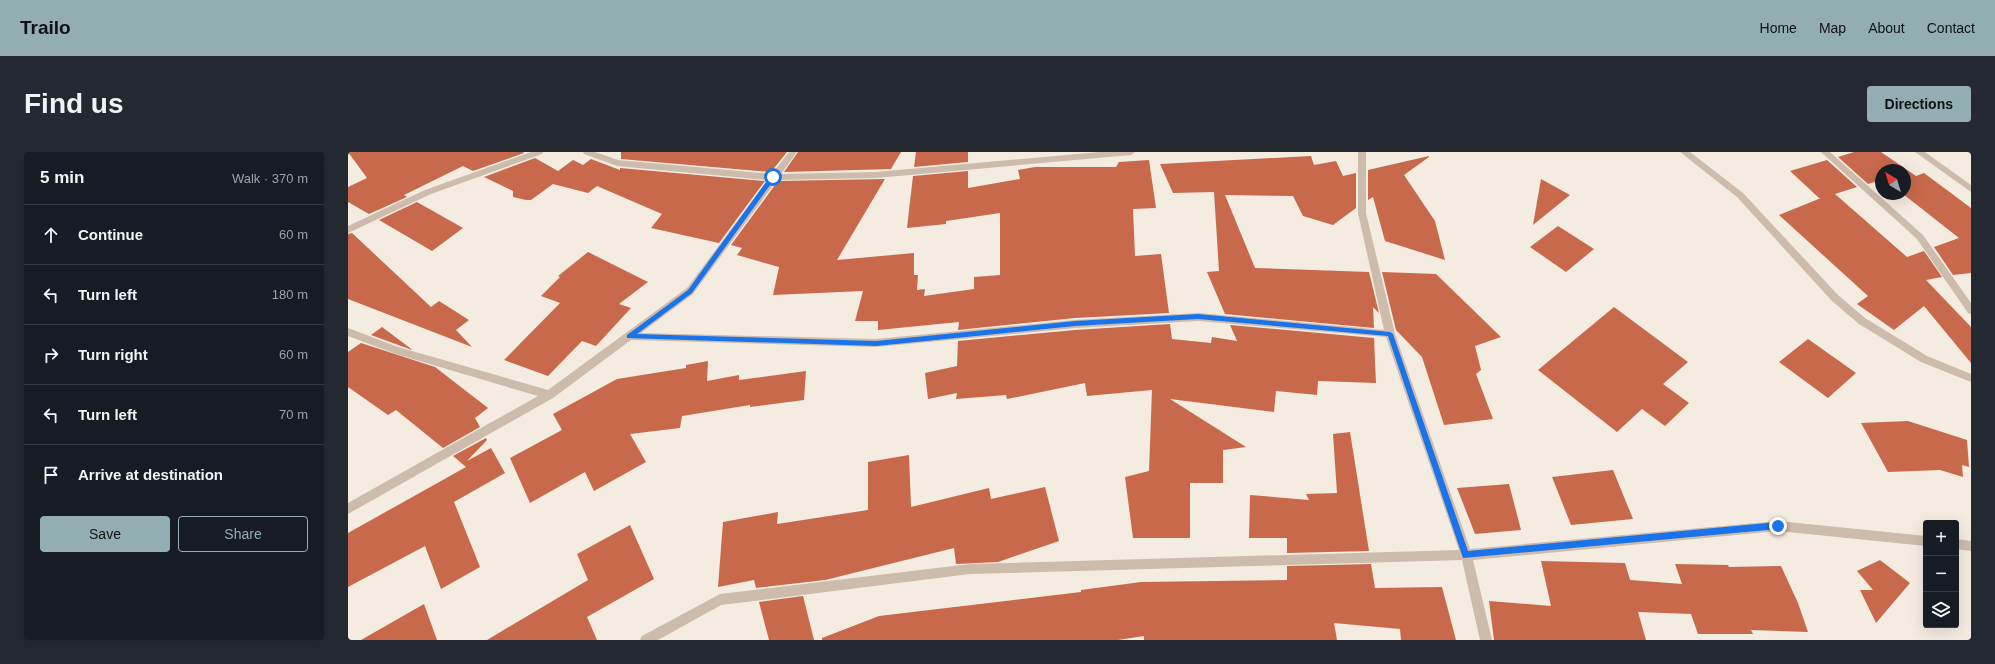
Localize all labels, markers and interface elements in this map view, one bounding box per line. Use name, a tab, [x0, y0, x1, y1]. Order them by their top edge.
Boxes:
text: Trailo	[20, 17, 71, 38]
text: Home	[1760, 20, 1797, 36]
text: Map	[1819, 20, 1846, 36]
text: About	[1868, 20, 1905, 36]
text: Contact	[1927, 20, 1975, 36]
button: Directions	[1867, 86, 1971, 122]
text: Find us	[24, 88, 124, 119]
north arrow	[1875, 164, 1911, 200]
text: 5 min	[40, 168, 84, 187]
route start	[764, 168, 782, 186]
text: Walk · 370 m	[232, 171, 308, 186]
icon: ahead	[40, 224, 62, 246]
text: Continue	[78, 226, 143, 243]
text: 60 m	[279, 227, 308, 242]
icon: left	[40, 284, 62, 306]
text: Turn left	[78, 286, 137, 303]
text: 180 m	[272, 287, 308, 302]
icon: right	[40, 344, 62, 366]
text: Turn right	[78, 346, 148, 363]
text: 60 m	[279, 347, 308, 362]
icon: left	[40, 404, 62, 426]
text: Turn left	[78, 406, 137, 423]
text: 70 m	[279, 407, 308, 422]
icon: arrive	[40, 464, 62, 486]
text: Arrive at destination	[78, 466, 223, 483]
button: Save	[40, 516, 170, 552]
button: Share	[178, 516, 308, 552]
route end	[1769, 517, 1787, 535]
map controls	[1923, 520, 1959, 628]
button: +	[1923, 520, 1959, 556]
button: −	[1923, 556, 1959, 592]
button: layers	[1923, 592, 1959, 628]

